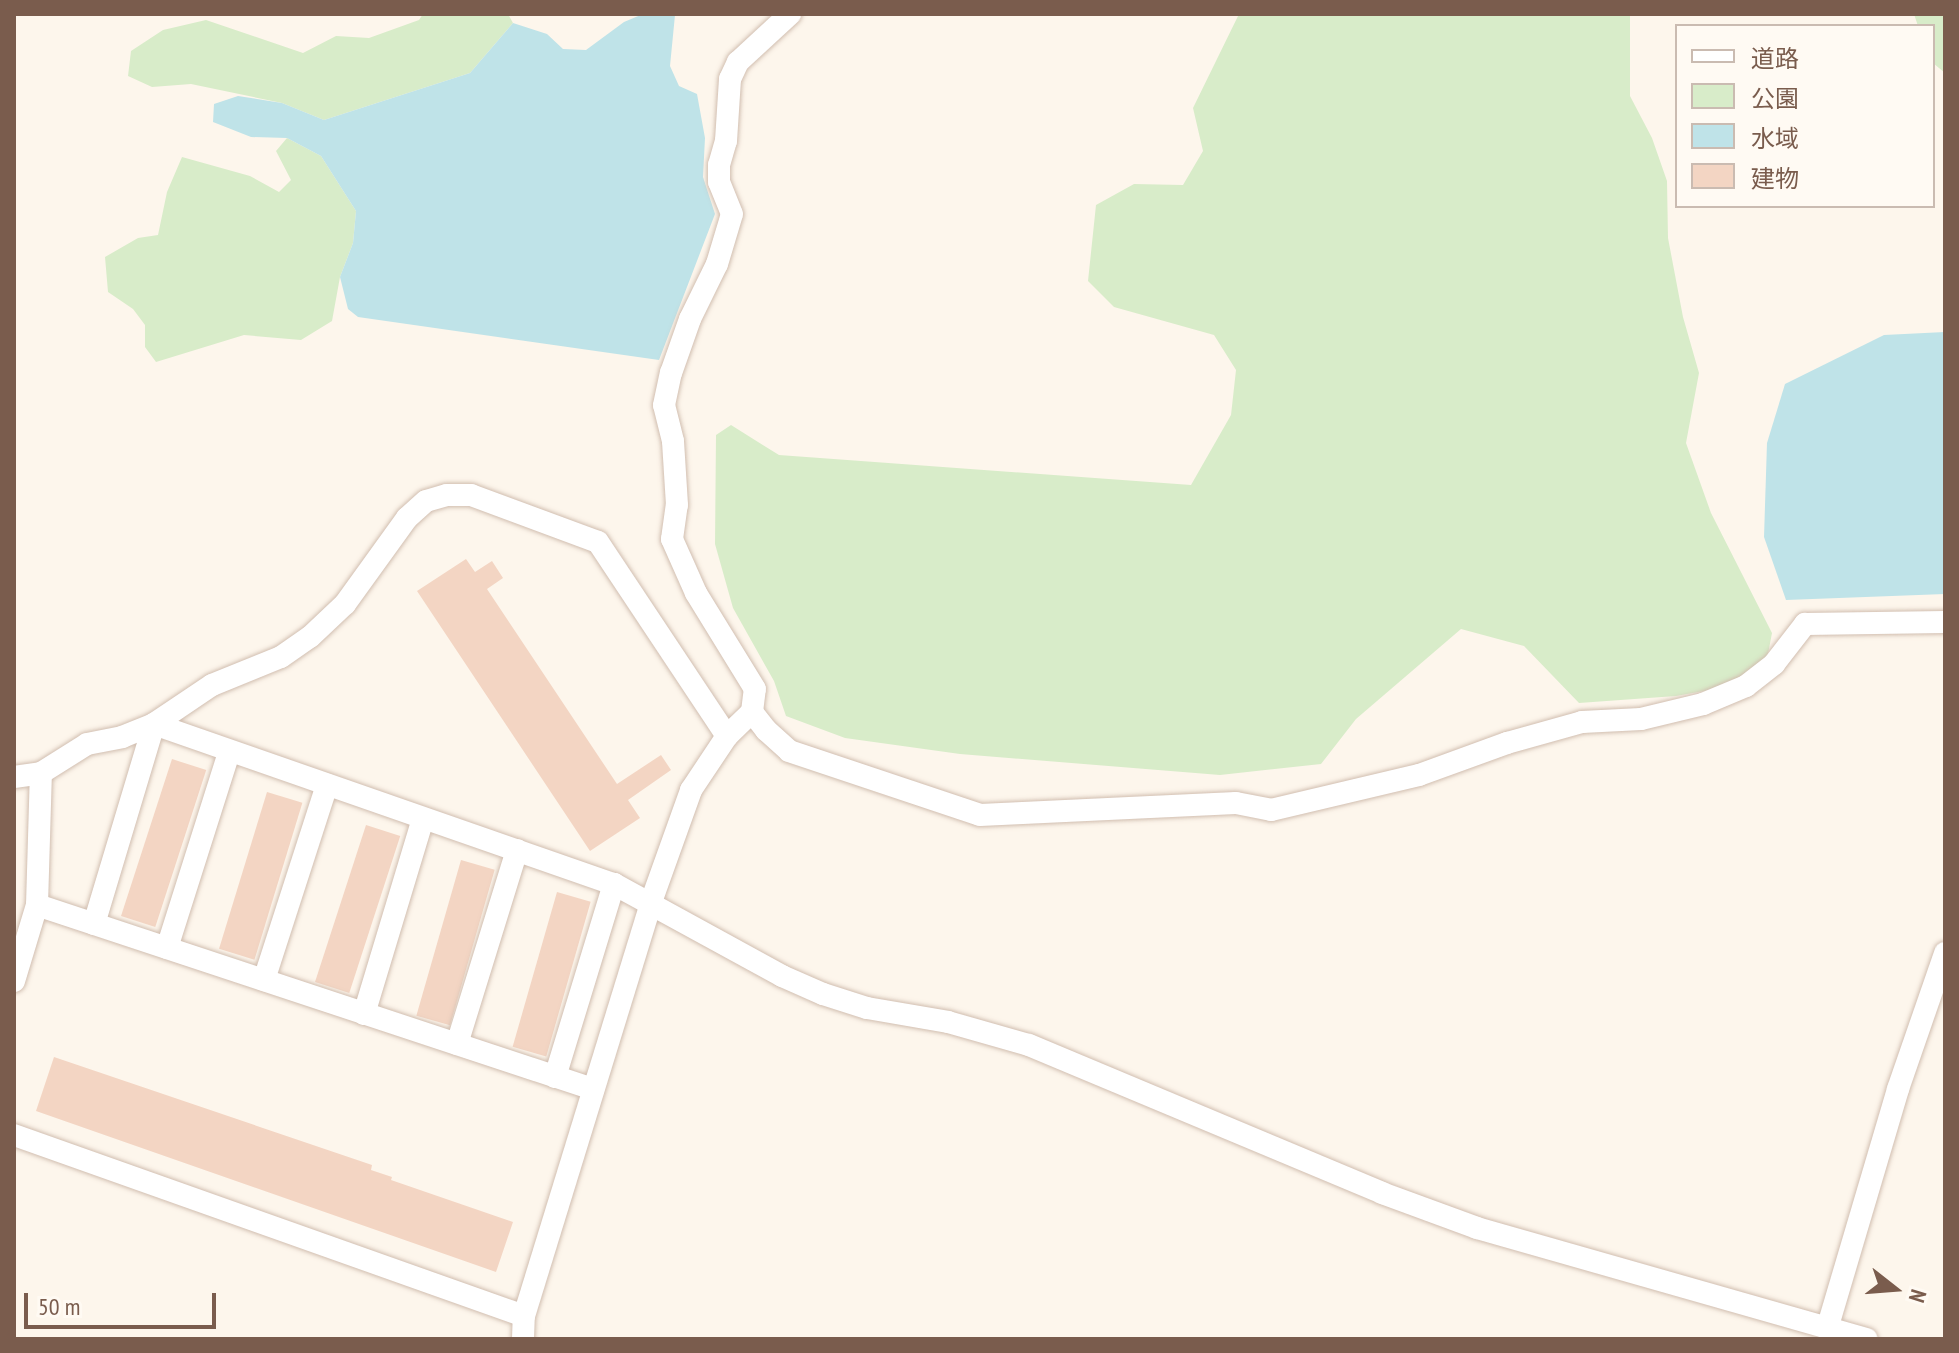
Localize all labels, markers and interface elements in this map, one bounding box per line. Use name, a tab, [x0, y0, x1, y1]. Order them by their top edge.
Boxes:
legend	[1675, 24, 1935, 208]
text: 道路	[1751, 43, 1799, 74]
text: 公園	[1751, 83, 1799, 114]
text: 水域	[1751, 123, 1799, 154]
text: 建物	[1751, 163, 1799, 194]
north arrow	[1855, 1249, 1935, 1329]
scale bar	[28, 1277, 220, 1327]
text: N	[1903, 1286, 1933, 1306]
text: 50 m	[38, 1291, 80, 1322]

